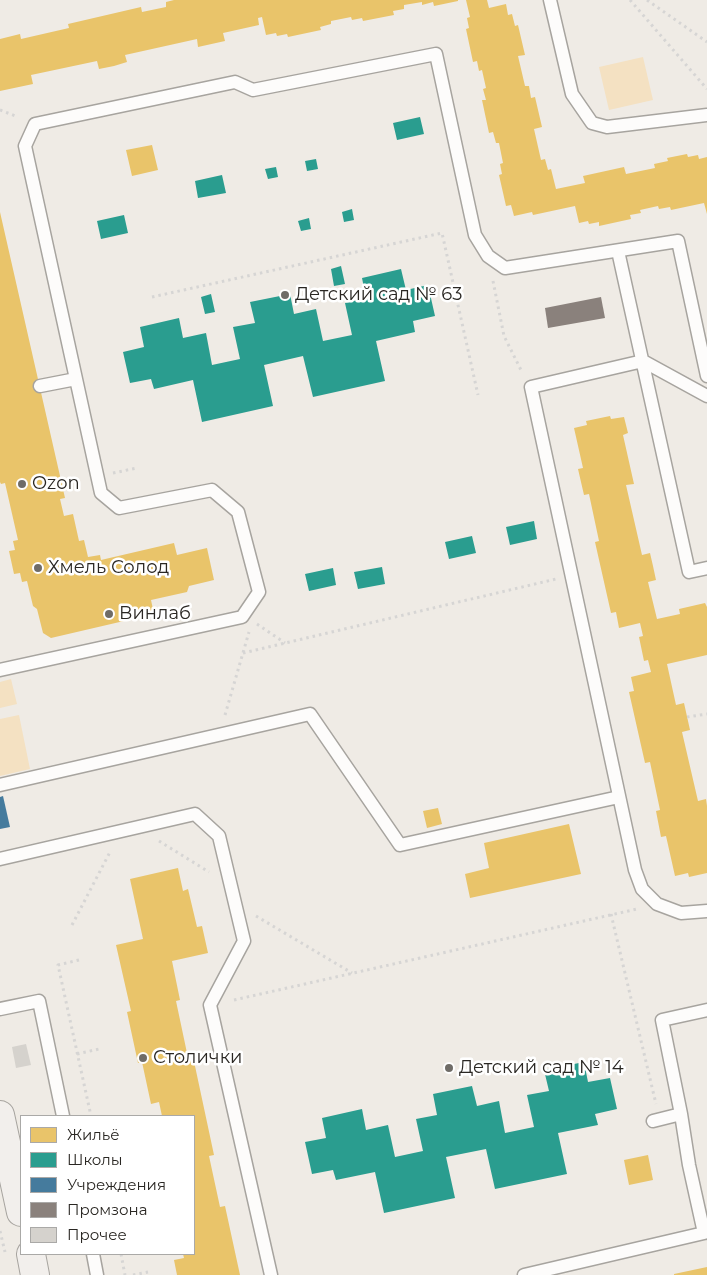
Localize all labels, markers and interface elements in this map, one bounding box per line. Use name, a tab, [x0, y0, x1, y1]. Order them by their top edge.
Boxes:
place label: Детский сад № 63	[295, 284, 462, 306]
marker: Детский сад № 63	[279, 289, 291, 301]
place label: Ozon	[32, 473, 80, 495]
marker: Ozon	[16, 478, 28, 490]
place label: Хмель Солод	[48, 557, 169, 579]
marker: Хмель Солод	[32, 562, 44, 574]
place label: Винлаб	[119, 603, 191, 625]
marker: Винлаб	[103, 608, 115, 620]
place label: Столички	[153, 1047, 242, 1069]
marker: Столички	[137, 1052, 149, 1064]
place label: Детский сад № 14	[459, 1057, 624, 1079]
marker: Детский сад № 14	[443, 1062, 455, 1074]
legend	[20, 1115, 195, 1255]
text: Жильё	[67, 1125, 120, 1144]
text: Школы	[67, 1150, 123, 1169]
text: Учреждения	[67, 1175, 166, 1194]
text: Промзона	[67, 1200, 147, 1219]
text: Прочее	[67, 1225, 127, 1244]

